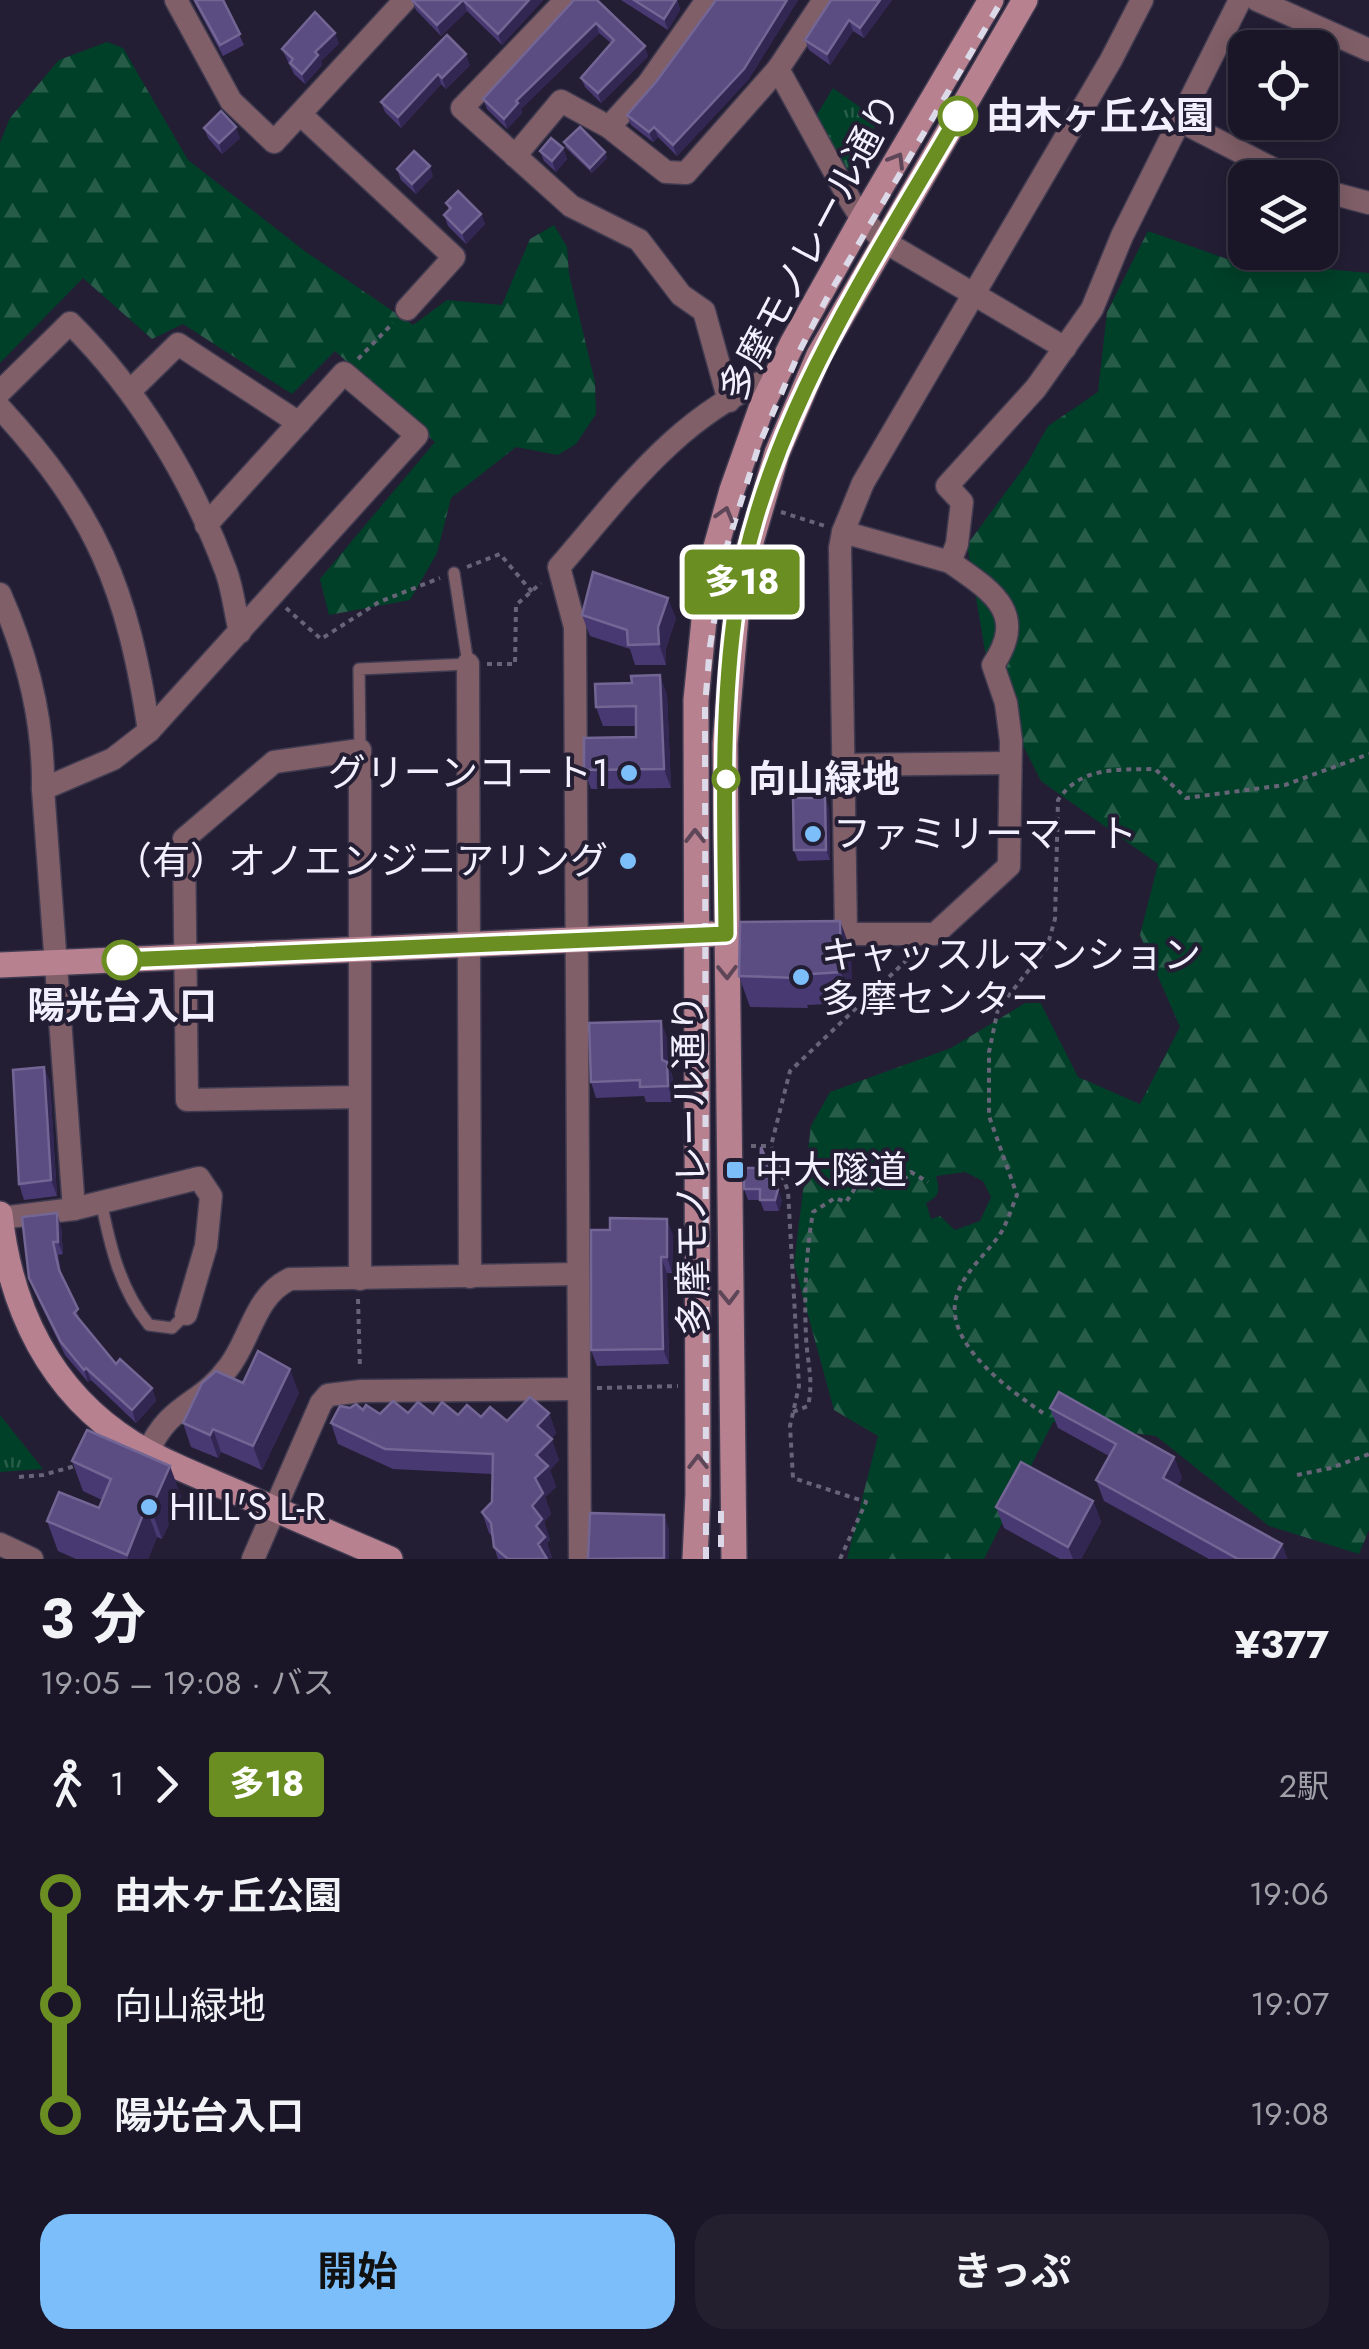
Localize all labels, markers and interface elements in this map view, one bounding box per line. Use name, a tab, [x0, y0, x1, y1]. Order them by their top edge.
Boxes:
map controls	[1228, 30, 1338, 270]
button: locate	[1228, 30, 1338, 140]
street label: 多摩モノレール通り	[705, 83, 914, 411]
place label: 由木ヶ丘公園	[986, 88, 1214, 143]
marker: 由木ヶ丘公園	[939, 97, 977, 135]
one-way arrow	[885, 153, 904, 171]
button: layers	[1228, 160, 1338, 270]
one-way arrow	[713, 506, 734, 523]
line badge: 多18	[684, 550, 800, 614]
text: 多18	[705, 557, 779, 607]
place label: グリーンコート1	[328, 745, 609, 800]
place label: 向山緑地	[748, 751, 900, 806]
marker: グリーンコート1	[618, 762, 640, 784]
marker: 向山緑地	[713, 766, 739, 792]
place label: ファミリーマート	[833, 806, 1137, 861]
marker: ファミリーマート	[802, 823, 824, 845]
one-way arrow	[684, 828, 706, 844]
place label: （有）オノエンジニアリング	[114, 833, 608, 888]
marker: （有）オノエンジニアリング	[617, 850, 639, 872]
place label: キャッスルマンション 多摩センター	[821, 927, 1201, 1026]
marker: 陽光台入口	[103, 941, 141, 979]
one-way arrow	[716, 965, 737, 981]
marker: キャッスルマンション 多摩センター	[790, 966, 812, 988]
place label: 陽光台入口	[27, 978, 217, 1033]
street label: 多摩モノレール通り	[660, 994, 721, 1336]
place label: 中大隧道	[755, 1142, 907, 1197]
marker: 中大隧道	[724, 1159, 746, 1181]
one-way arrow	[719, 1290, 740, 1306]
one-way arrow	[687, 1453, 709, 1468]
place label: HILL'S L-R	[169, 1479, 326, 1534]
marker: HILL'S L-R	[138, 1496, 160, 1518]
text: 3 分	[40, 1579, 146, 1659]
text: ¥377	[1235, 1617, 1329, 1672]
text: 19:05 – 19:08 · バス	[40, 1660, 334, 1706]
icon: walk	[40, 1757, 95, 1812]
icon: forward	[139, 1757, 194, 1812]
text: 多18	[229, 1759, 304, 1809]
text: 1	[110, 1761, 124, 1807]
text: 2駅	[1279, 1763, 1329, 1809]
text: 由木ヶ丘公園	[114, 1868, 342, 1923]
text: 19:06	[1249, 1871, 1329, 1917]
text: 向山緑地	[114, 1978, 266, 2033]
text: 19:07	[1251, 1981, 1329, 2027]
text: 陽光台入口	[114, 2088, 304, 2143]
text: 19:08	[1250, 2091, 1329, 2137]
button: 開始	[40, 2214, 675, 2329]
button: きっぷ	[695, 2214, 1329, 2329]

